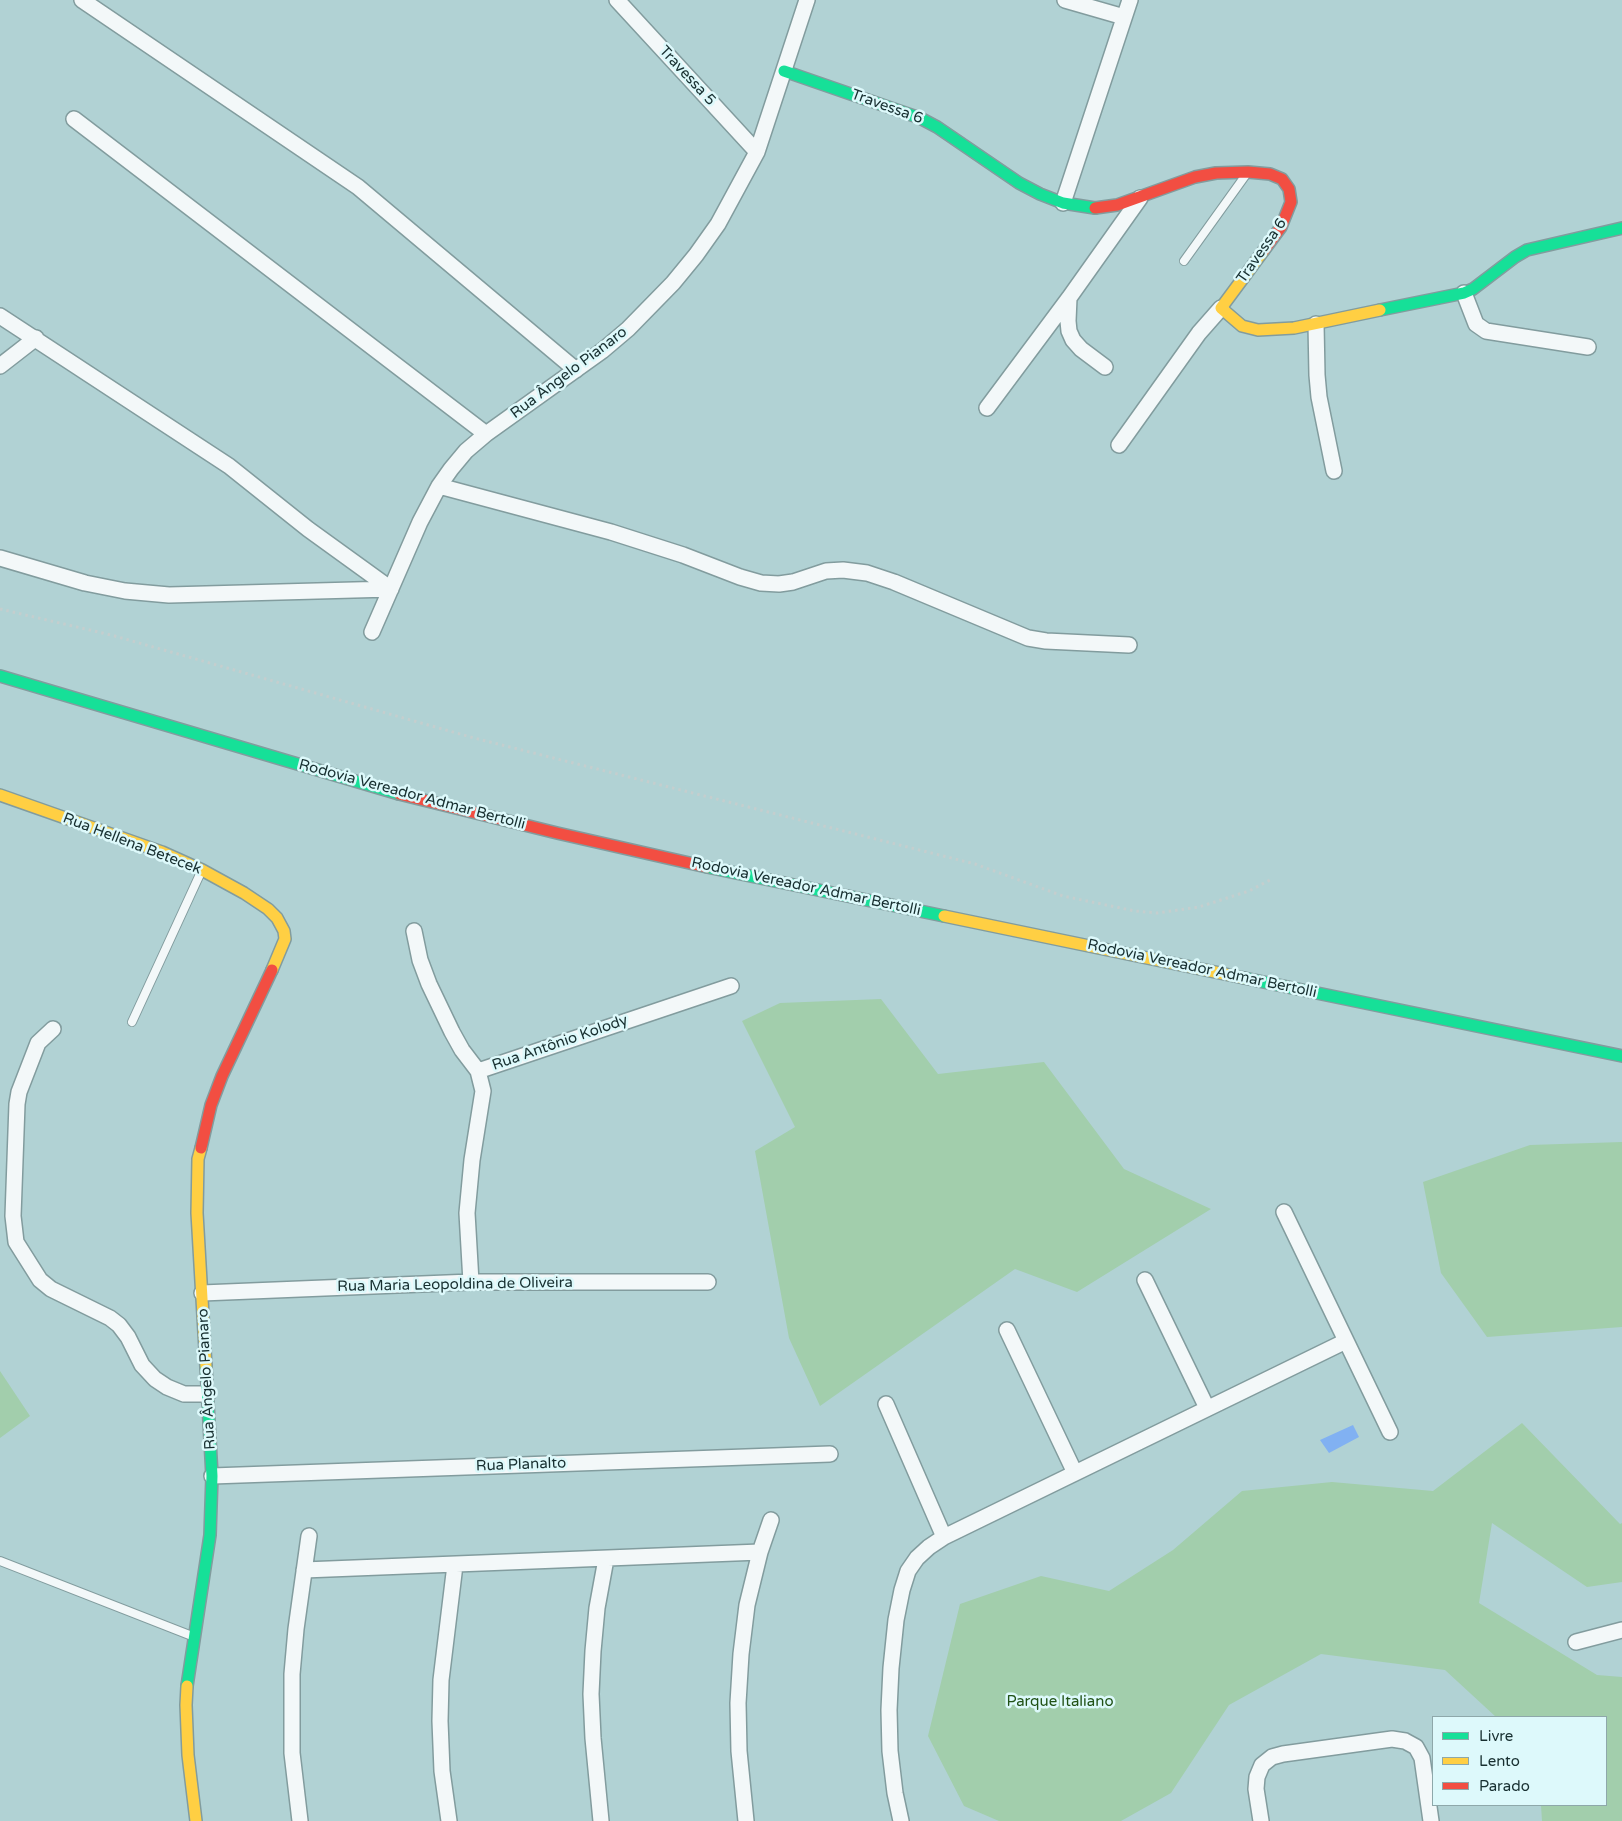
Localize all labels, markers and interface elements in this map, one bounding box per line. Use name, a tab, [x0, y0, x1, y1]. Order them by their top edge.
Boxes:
street label: Travessa 5	[655, 43, 719, 109]
street label: Travessa 6	[849, 86, 925, 128]
street label: Travessa 6	[1233, 215, 1291, 287]
street label: Rua Ângelo Pianaro	[507, 323, 631, 423]
street label: Rodovia Vereador Admar Bertolli	[297, 756, 527, 834]
street label: Rua Hellena Betecek	[60, 809, 204, 879]
street label: Rodovia Vereador Admar Bertolli	[690, 854, 922, 920]
street label: Rodovia Vereador Admar Bertolli	[1086, 936, 1318, 1002]
street label: Rua Antônio Kolody	[490, 1011, 630, 1075]
street label: Rua Maria Leopoldina de Oliveira	[337, 1274, 573, 1296]
street label: Rua Ângelo Pianaro	[194, 1308, 220, 1450]
street label: Rua Planalto	[476, 1454, 566, 1476]
park label: Parque Italiano	[1006, 1693, 1114, 1711]
legend	[1432, 1716, 1607, 1806]
text: Livre	[1479, 1727, 1513, 1745]
text: Lento	[1479, 1752, 1520, 1770]
text: Parado	[1479, 1777, 1530, 1795]

